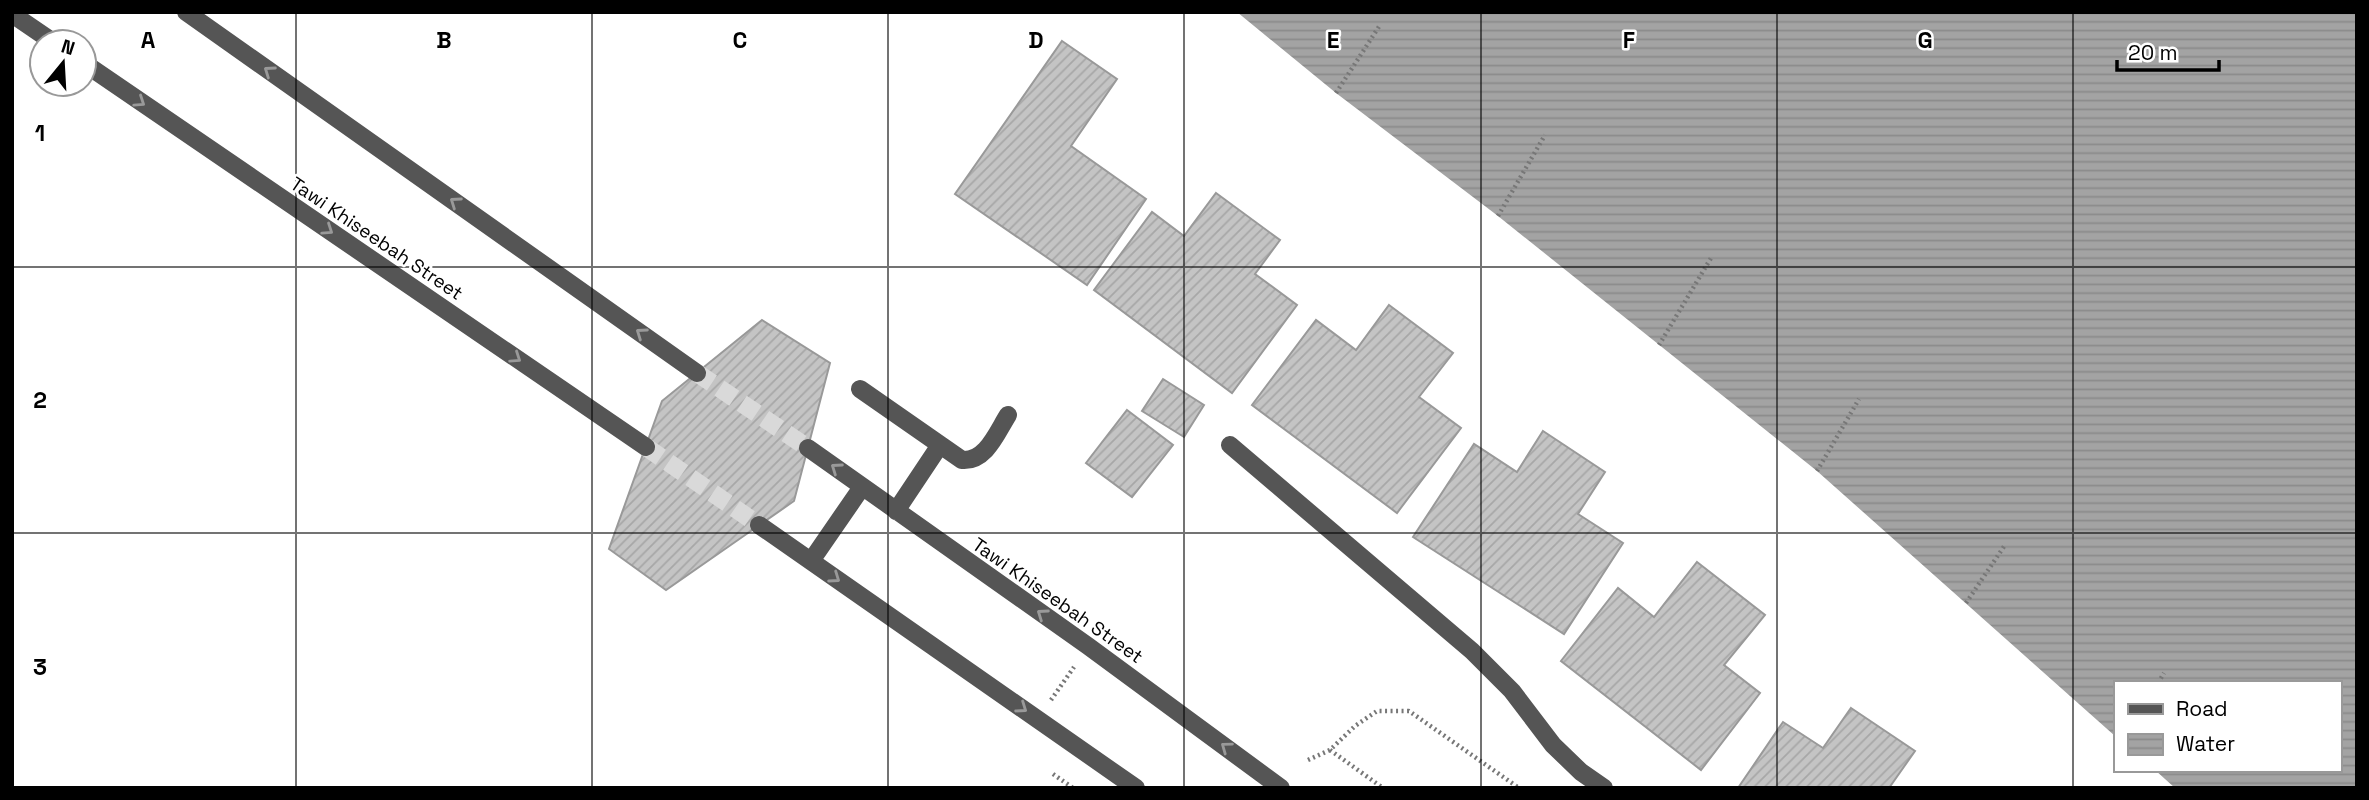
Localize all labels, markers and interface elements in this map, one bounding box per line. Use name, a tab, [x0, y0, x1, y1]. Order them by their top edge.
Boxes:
text: A	[141, 25, 156, 55]
text: B	[436, 25, 452, 55]
text: C	[733, 25, 747, 55]
text: D	[1028, 25, 1044, 55]
text: E	[1327, 25, 1339, 55]
text: F	[1623, 25, 1635, 55]
text: G	[1917, 25, 1933, 55]
north arrow	[28, 28, 98, 98]
scale bar	[2117, 28, 2218, 72]
text: N	[58, 33, 78, 61]
text: 20 m	[2128, 39, 2178, 66]
one-way arrow	[264, 67, 277, 79]
one-way arrow	[132, 94, 145, 106]
text: 1	[35, 118, 45, 148]
street label: Tawi Khiseebah Street	[286, 171, 468, 306]
one-way arrow	[450, 198, 463, 210]
one-way arrow	[320, 222, 333, 234]
one-way arrow	[636, 329, 649, 342]
one-way arrow	[508, 350, 521, 362]
text: 2	[33, 385, 47, 415]
one-way arrow	[831, 464, 844, 476]
street label: Tawi Khiseebah Street	[967, 532, 1148, 669]
one-way arrow	[827, 570, 840, 582]
one-way arrow	[1037, 610, 1050, 622]
text: 3	[33, 652, 47, 682]
legend	[2114, 681, 2341, 772]
text: Road	[2176, 695, 2228, 722]
one-way arrow	[1014, 700, 1027, 713]
text: Water	[2176, 730, 2235, 757]
one-way arrow	[1221, 743, 1234, 756]

